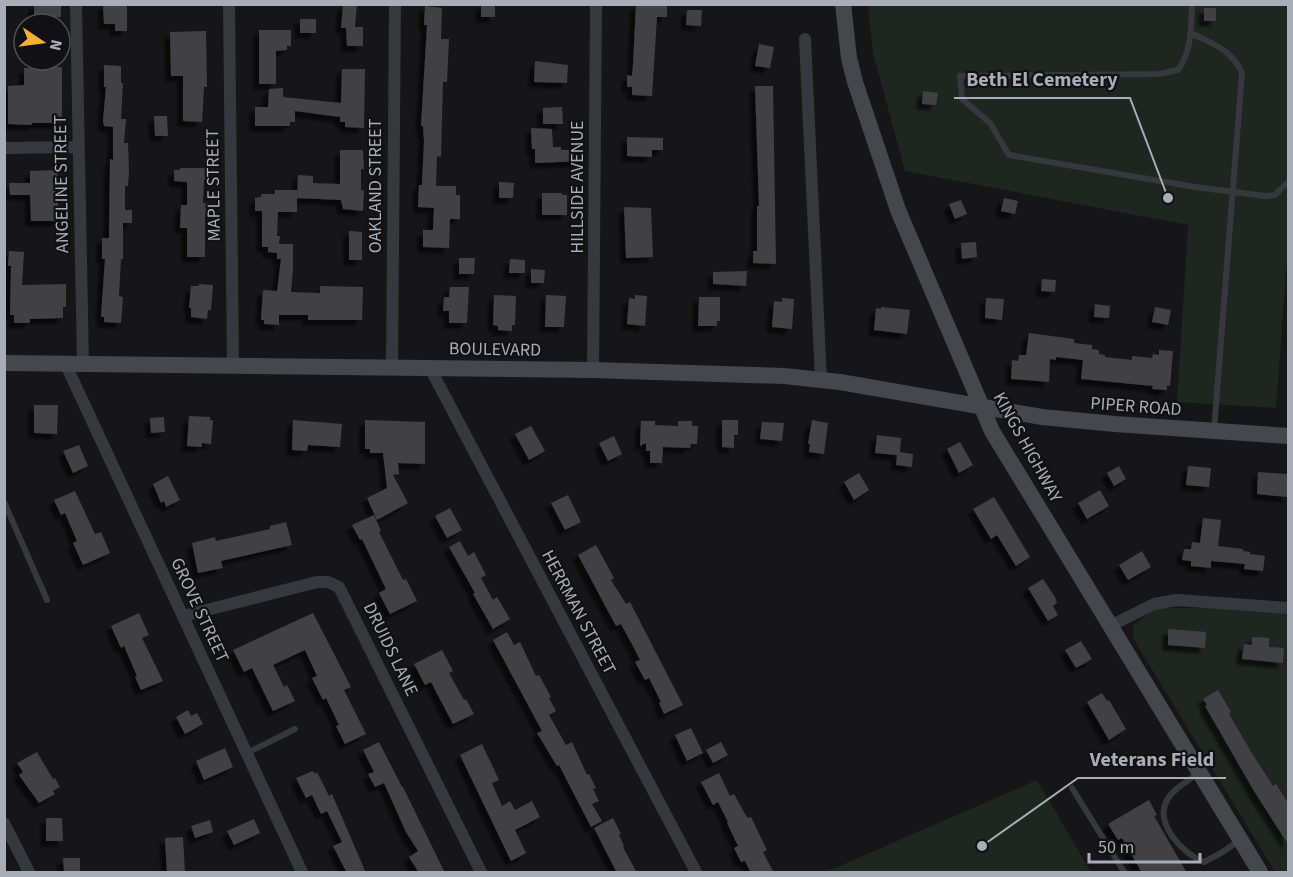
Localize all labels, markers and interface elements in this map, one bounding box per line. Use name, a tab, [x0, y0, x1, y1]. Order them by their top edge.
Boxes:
north arrow	[12, 12, 72, 72]
text: N	[44, 37, 68, 53]
callout: Beth El Cemetery	[954, 60, 1130, 98]
text: Beth El Cemetery	[966, 66, 1118, 94]
street label: ANGELINE STREET	[48, 114, 75, 253]
street label: OAKLAND STREET	[363, 118, 388, 253]
street label: HILLSIDE AVENUE	[565, 120, 590, 254]
street label: MAPLE STREET	[200, 128, 227, 242]
street label: BOULEVARD	[449, 336, 541, 363]
street label: KINGS HIGHWAY	[987, 388, 1068, 507]
street label: PIPER ROAD	[1090, 391, 1182, 422]
street label: HERRMAN STREET	[535, 546, 622, 679]
street label: GROVE STREET	[164, 554, 235, 667]
street label: DRUIDS LANE	[357, 598, 424, 700]
callout: Veterans Field	[1078, 740, 1226, 778]
text: Veterans Field	[1089, 746, 1214, 774]
scale bar	[1089, 826, 1200, 864]
text: 50 m	[1098, 835, 1134, 860]

